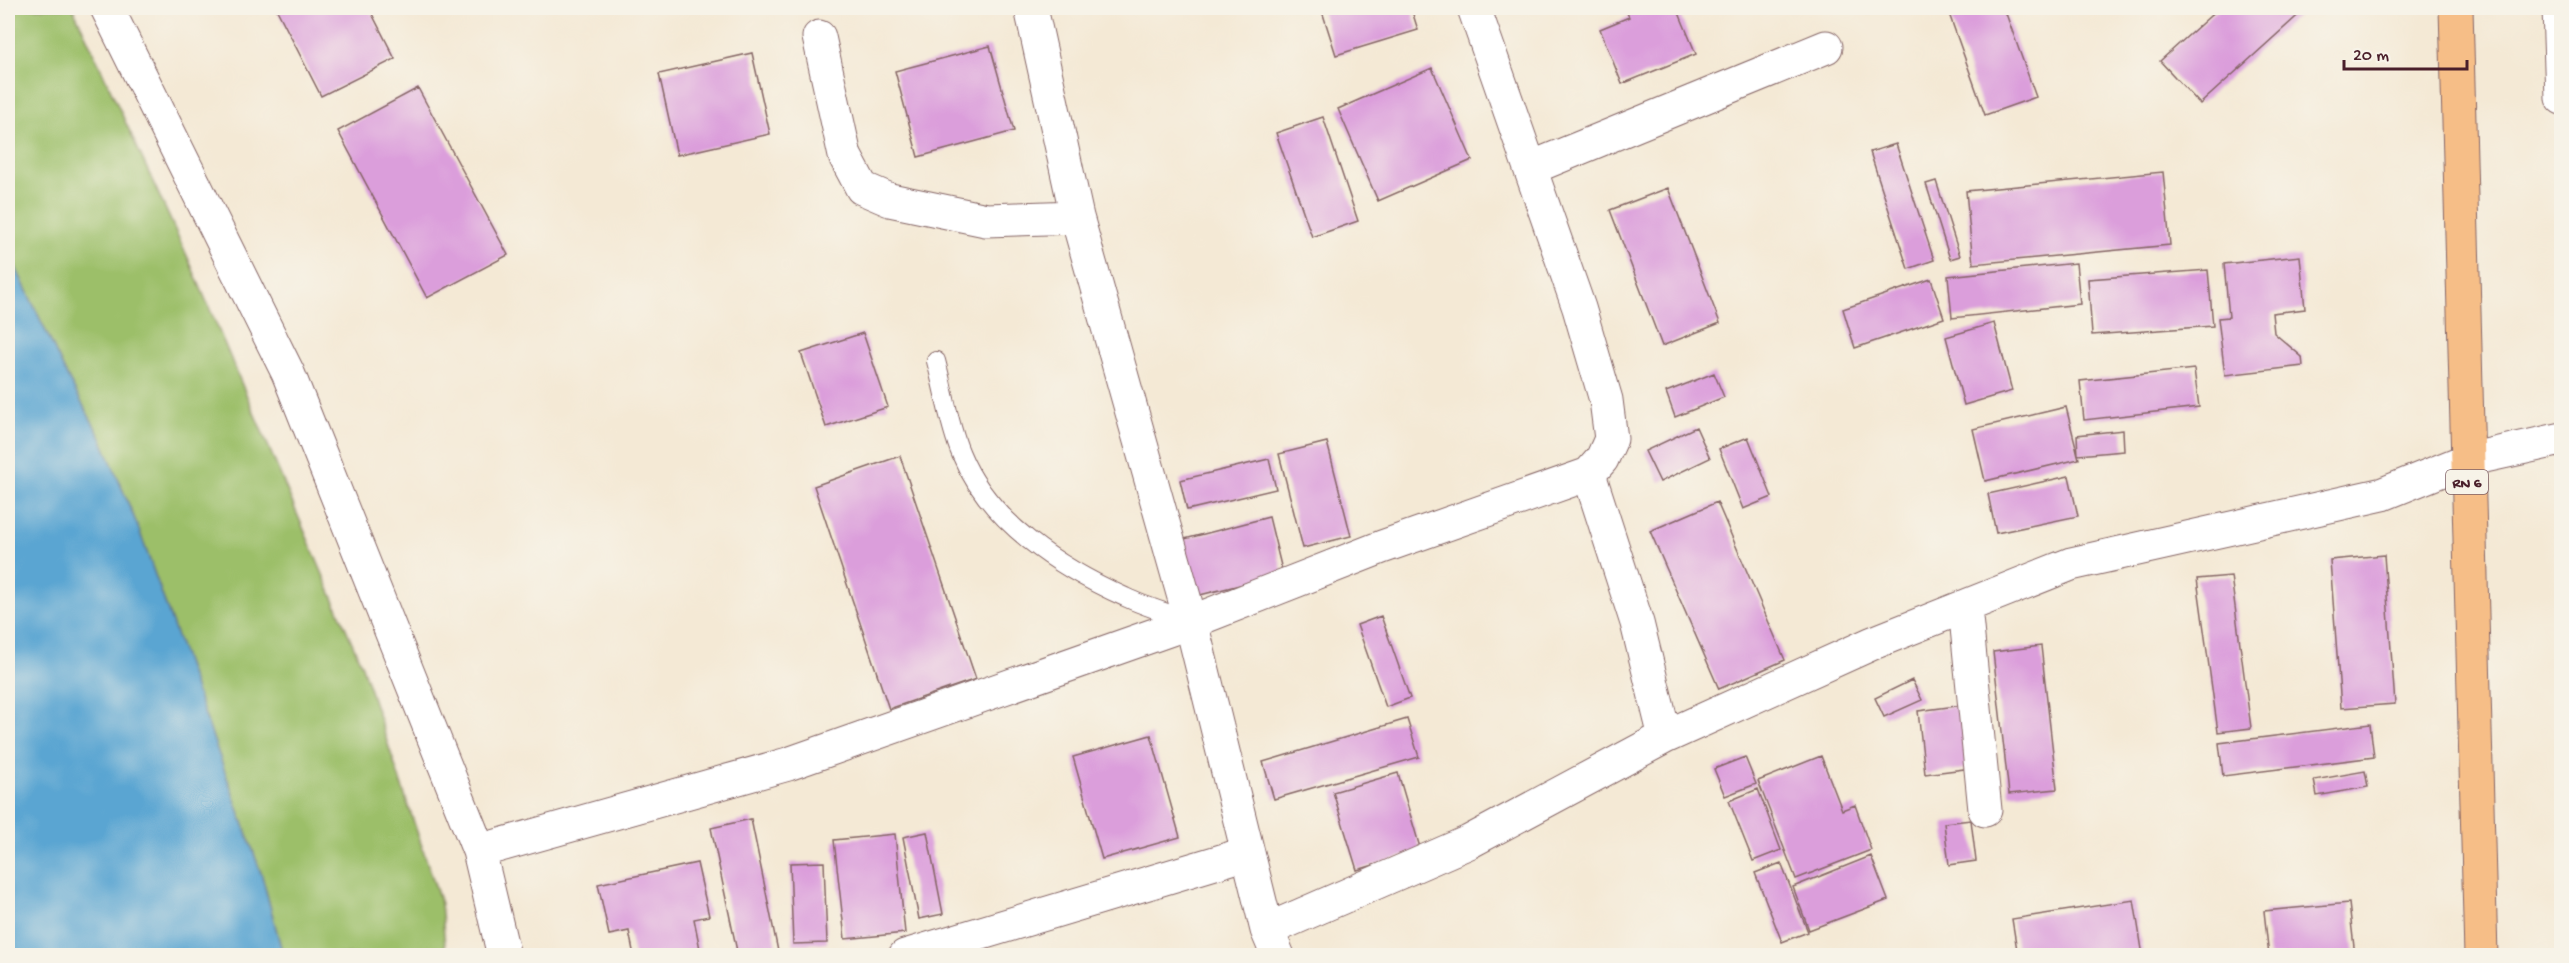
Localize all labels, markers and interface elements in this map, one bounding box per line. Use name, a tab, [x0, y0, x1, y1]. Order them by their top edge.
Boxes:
scale bar	[2344, 33, 2467, 71]
text: 20 m	[2353, 46, 2389, 67]
road number: RN 6	[2446, 470, 2488, 494]

